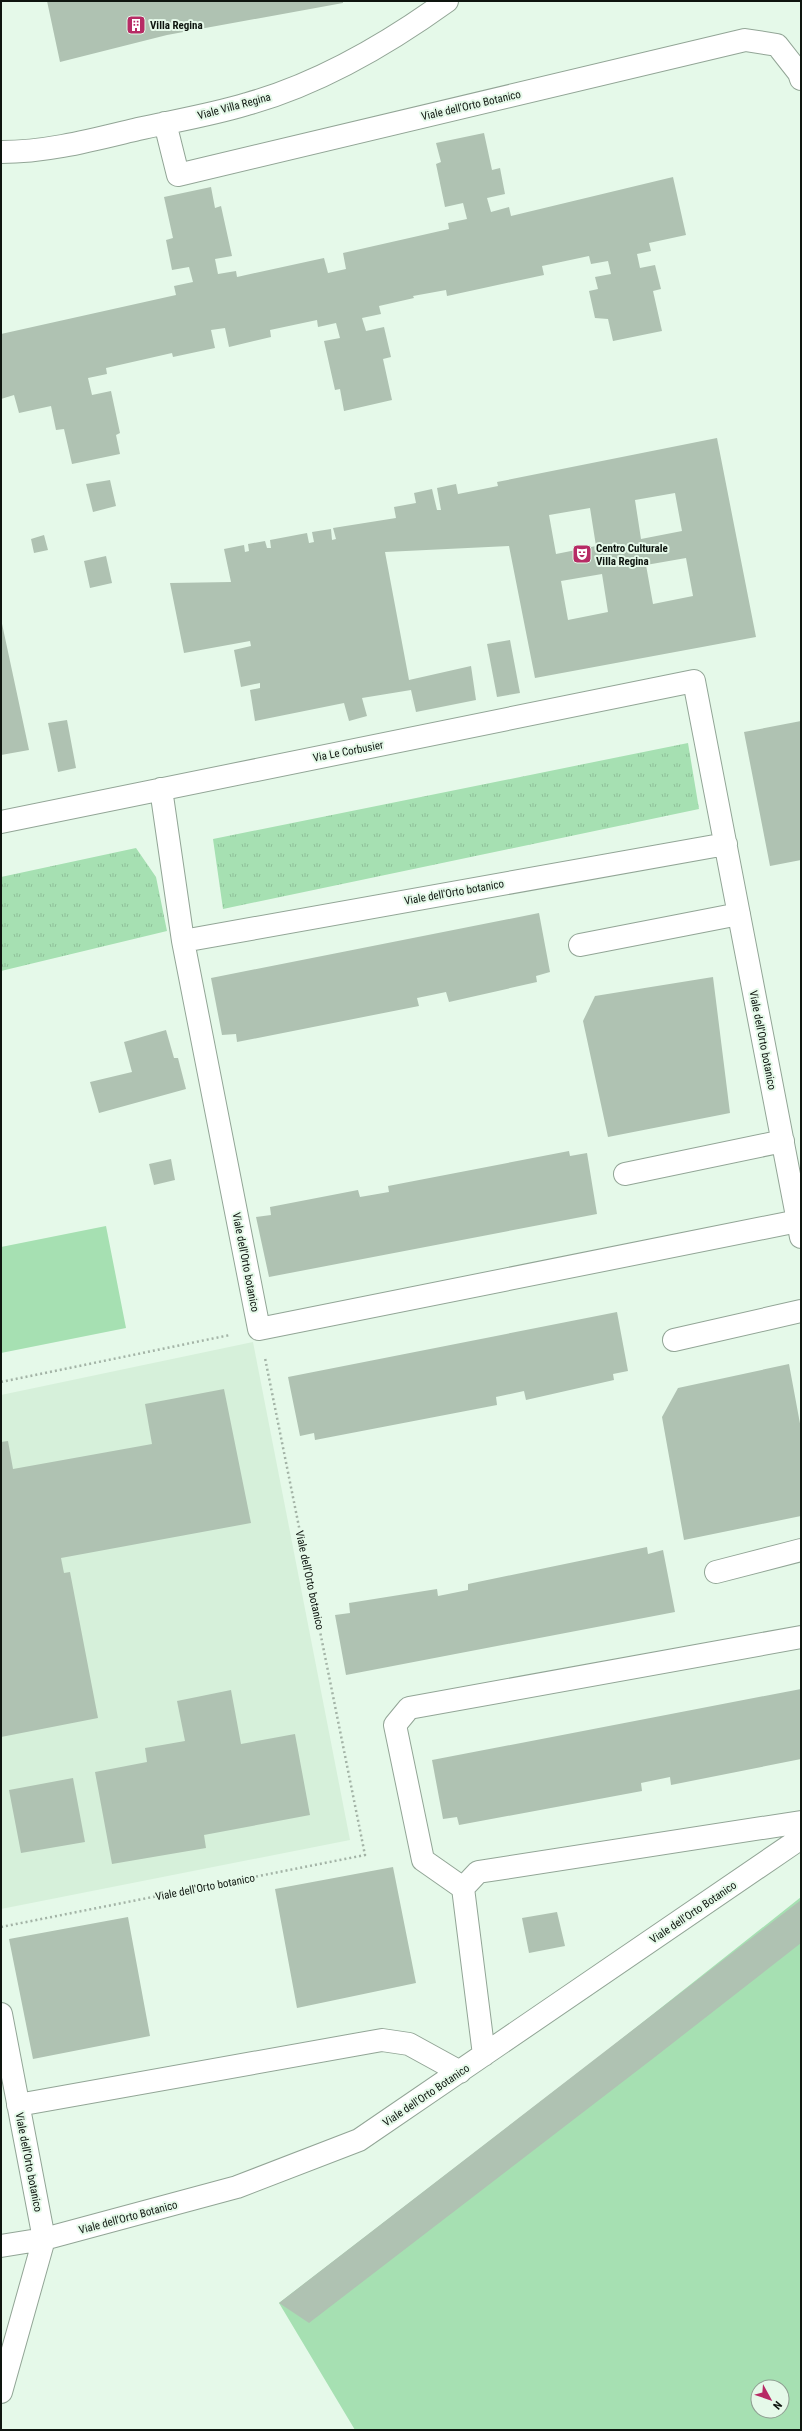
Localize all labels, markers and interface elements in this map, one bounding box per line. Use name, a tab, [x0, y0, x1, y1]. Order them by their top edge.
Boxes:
building icon: Villa Regina	[125, 14, 147, 36]
place label: Villa Regina	[150, 19, 203, 32]
street label: Viale dell'Orto Botanico	[420, 88, 523, 123]
street label: Viale Villa Regina	[196, 90, 272, 122]
place label: Centro Culturale Villa Regina	[596, 542, 668, 568]
theatre icon: Centro Culturale Villa Regina	[571, 543, 593, 565]
street label: Via Le Corbusier	[312, 738, 385, 765]
street label: Viale dell'Orto botanico	[403, 877, 505, 908]
street label: Viale dell'Orto botanico	[746, 989, 779, 1091]
street label: Viale dell'Orto botanico	[229, 1211, 262, 1313]
street label: Viale dell'Orto botanico	[293, 1529, 326, 1631]
street label: Viale dell'Orto botanico	[154, 1871, 256, 1904]
street label: Viale dell'Orto Botanico	[647, 1878, 739, 1946]
street label: Viale dell'Orto Botanico	[380, 2061, 472, 2129]
street label: Viale dell'Orto botanico	[12, 2111, 45, 2213]
street label: Viale dell'Orto Botanico	[77, 2198, 179, 2237]
north arrow	[750, 2379, 790, 2419]
text: N	[770, 2398, 784, 2412]

